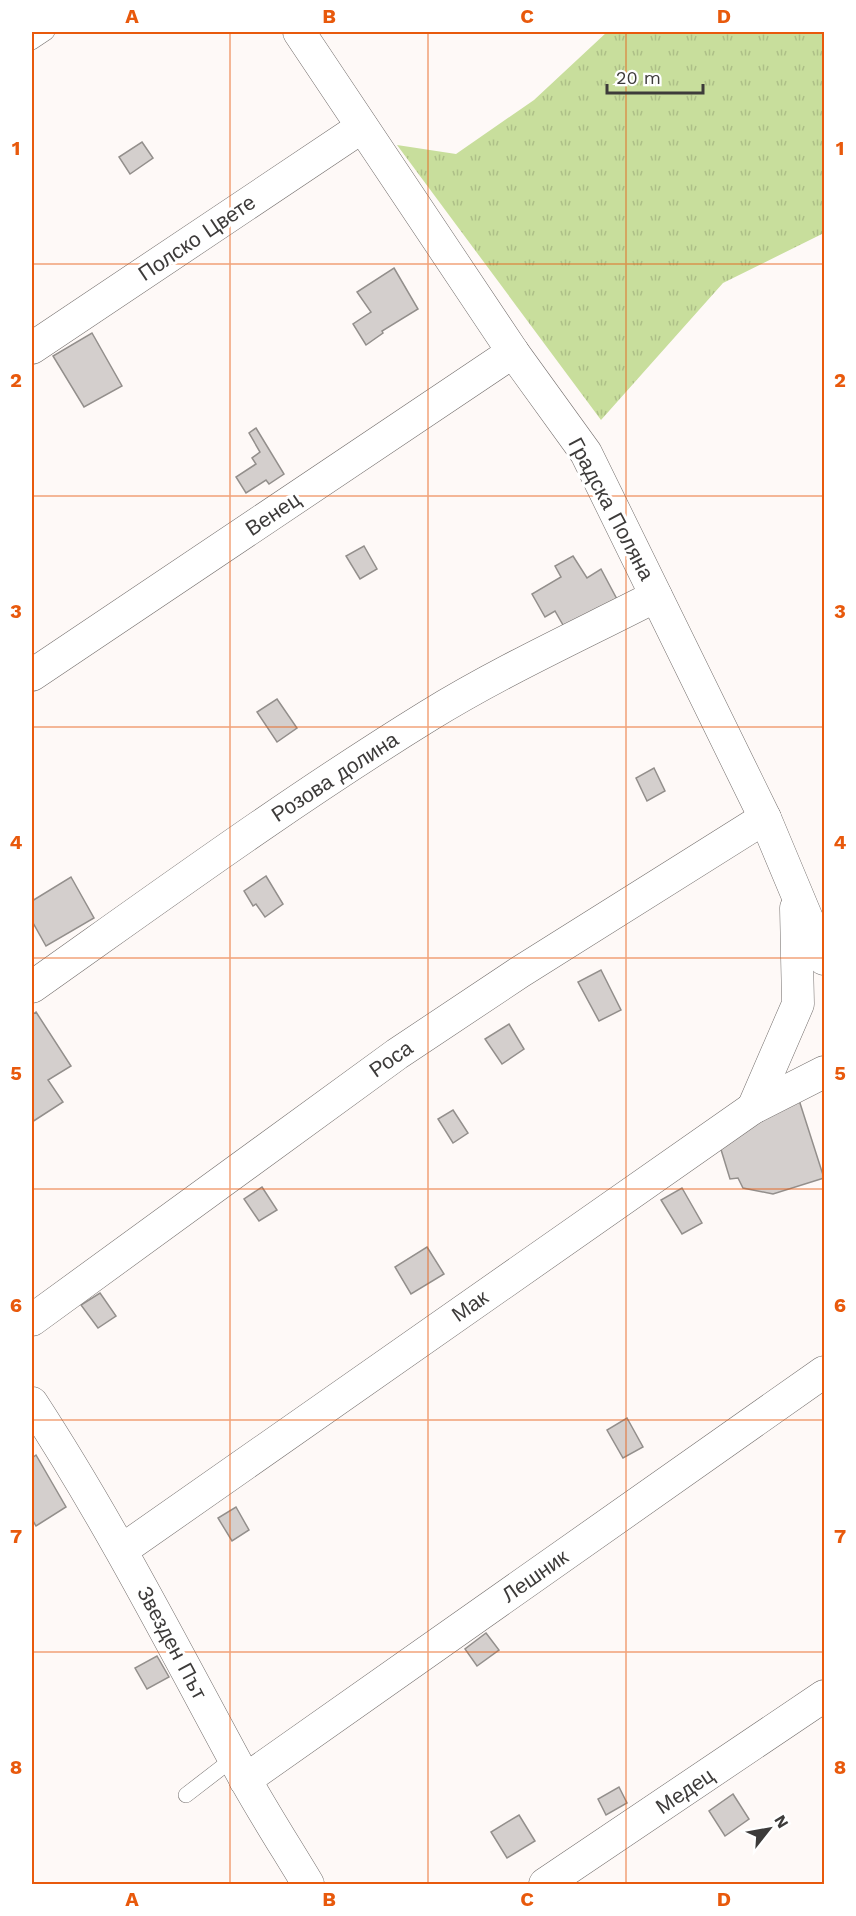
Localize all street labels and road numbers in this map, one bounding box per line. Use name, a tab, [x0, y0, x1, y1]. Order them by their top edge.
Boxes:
street label: Полско Цвете	[133, 189, 260, 286]
street label: Градска Поляна	[563, 433, 660, 585]
street label: Венец	[240, 486, 305, 541]
street label: Розова долина	[267, 726, 403, 827]
street label: Роса	[364, 1035, 417, 1082]
street label: Мак	[447, 1284, 493, 1327]
street label: Лешник	[497, 1543, 573, 1607]
street label: Звезден Път	[132, 1582, 213, 1704]
street label: Медец	[651, 1762, 719, 1819]

